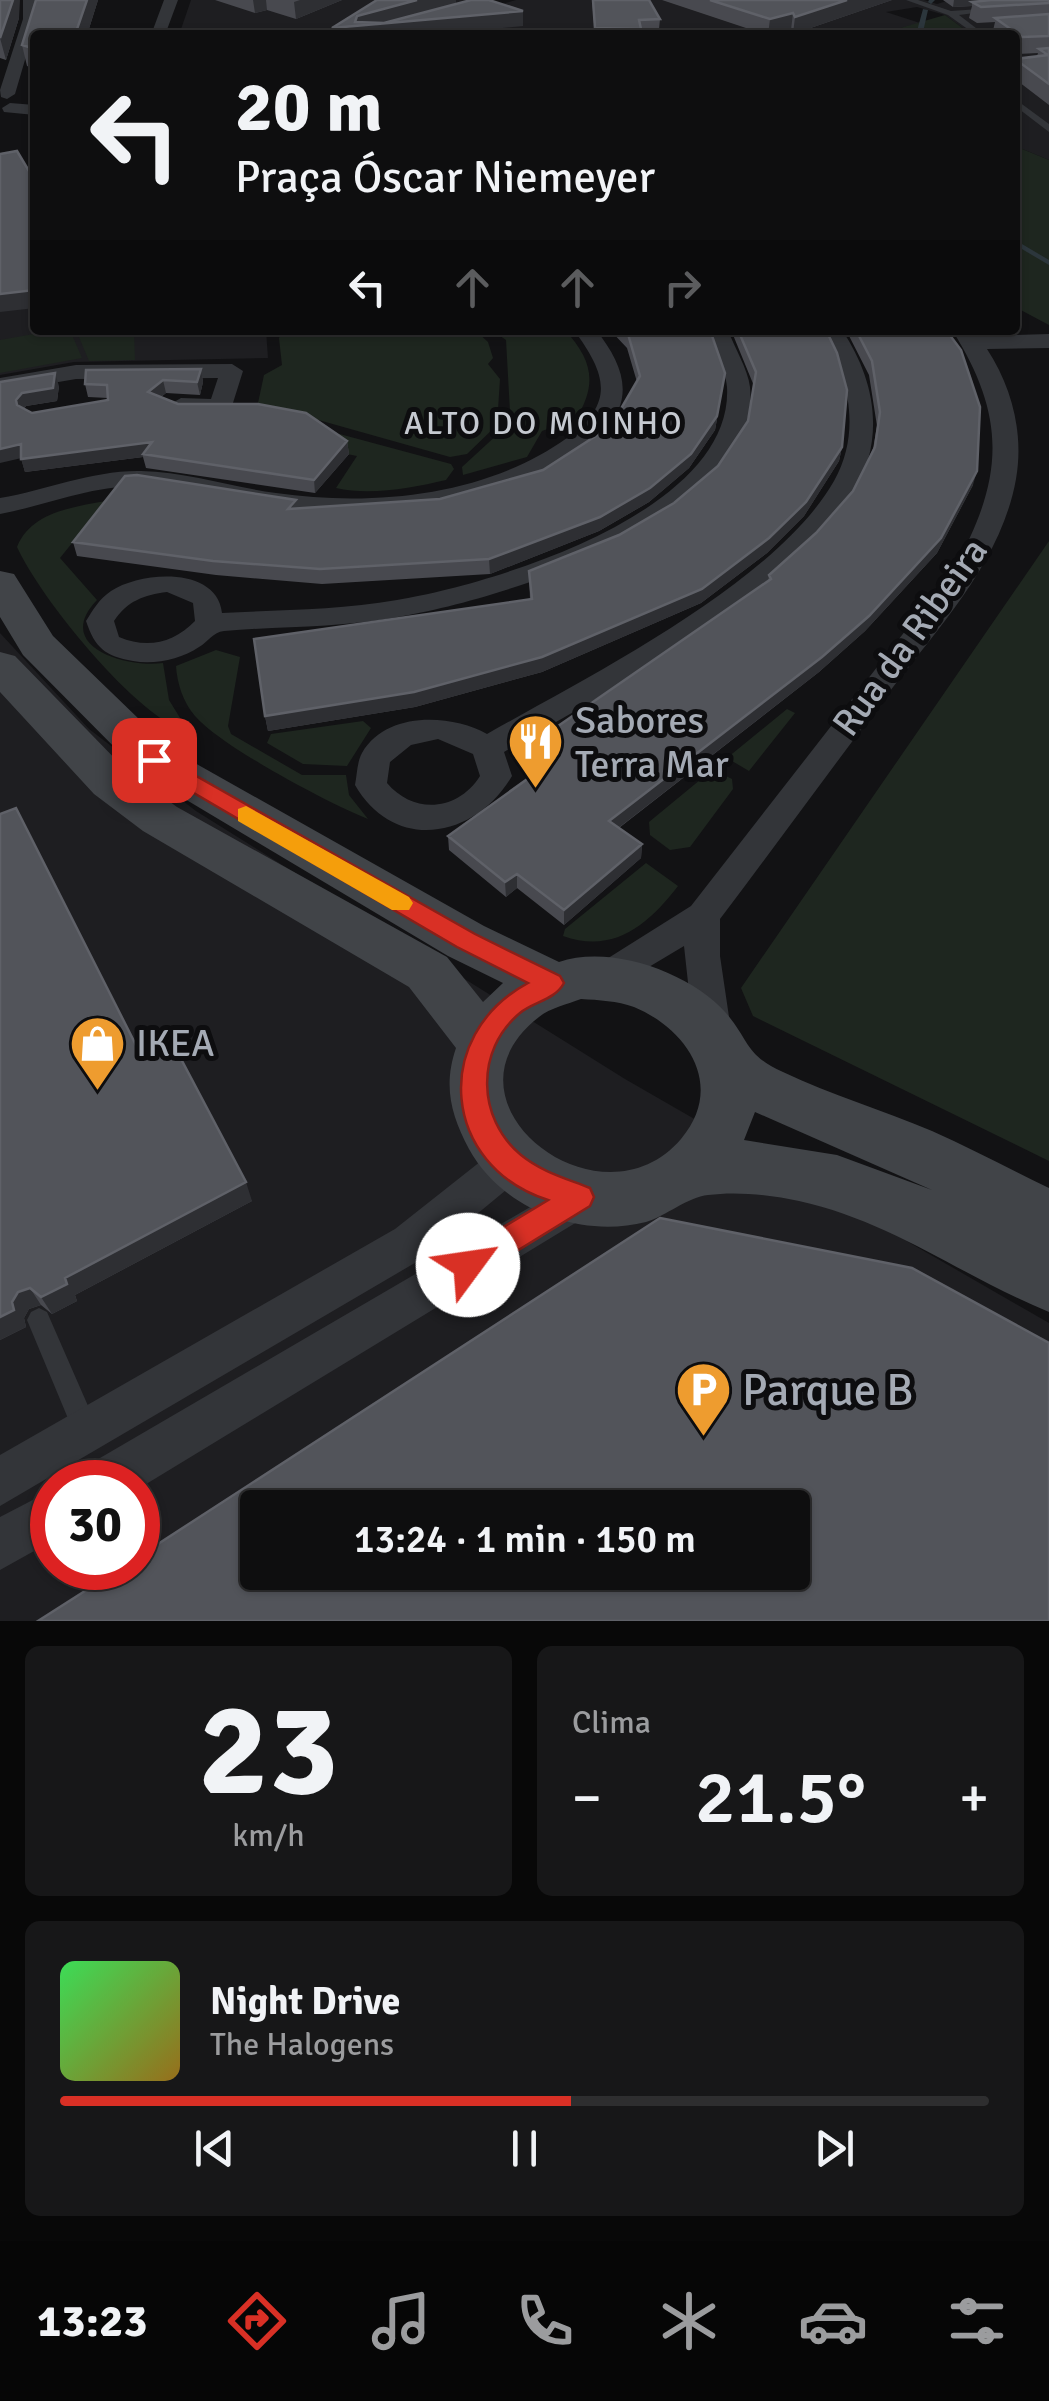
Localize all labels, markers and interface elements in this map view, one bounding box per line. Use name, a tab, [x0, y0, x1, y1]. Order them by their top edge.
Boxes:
text: 20 m	[235, 64, 383, 150]
icon: left	[70, 70, 200, 200]
text: Praça Óscar Niemeyer	[235, 150, 655, 205]
icon: left	[340, 260, 395, 315]
icon: ahead	[445, 260, 500, 315]
icon: ahead	[550, 260, 605, 315]
icon: right	[655, 260, 710, 315]
district label: ALTO DO MOINHO	[404, 404, 684, 443]
street label: Rua da Ribeira	[822, 529, 998, 745]
place label: Sabores Terra Mar	[575, 697, 729, 788]
restaurant icon: Sabores Terra Mar	[506, 712, 566, 791]
pin	[112, 718, 197, 803]
icon: arrive	[127, 733, 182, 788]
shop icon: IKEA	[67, 1013, 127, 1092]
place label: IKEA	[136, 1020, 215, 1067]
position arrow	[416, 1213, 520, 1317]
parking icon: Parque B	[673, 1360, 733, 1439]
place label: Parque B	[742, 1363, 913, 1418]
speed limit sign: 30	[30, 1460, 160, 1590]
text: 13:24 · 1 min · 150 m	[354, 1516, 696, 1563]
text: 23	[198, 1671, 339, 1831]
text: Clima	[572, 1703, 651, 1742]
text: 21.5°	[695, 1751, 866, 1844]
text: −	[572, 1764, 602, 1832]
text: +	[959, 1764, 989, 1832]
text: km/h	[232, 1816, 305, 1855]
text: Night Drive	[210, 1978, 400, 2025]
text: The Halogens	[210, 2025, 394, 2064]
icon: previous	[187, 2121, 242, 2176]
icon: pause	[497, 2121, 552, 2176]
icon: next	[807, 2121, 862, 2176]
icon: directions	[222, 2286, 292, 2356]
icon: music	[366, 2286, 436, 2356]
icon: phone	[510, 2286, 580, 2356]
icon: climate	[654, 2286, 724, 2356]
icon: car	[798, 2286, 868, 2356]
icon: filters	[942, 2286, 1012, 2356]
text: 13:23	[37, 2294, 147, 2349]

